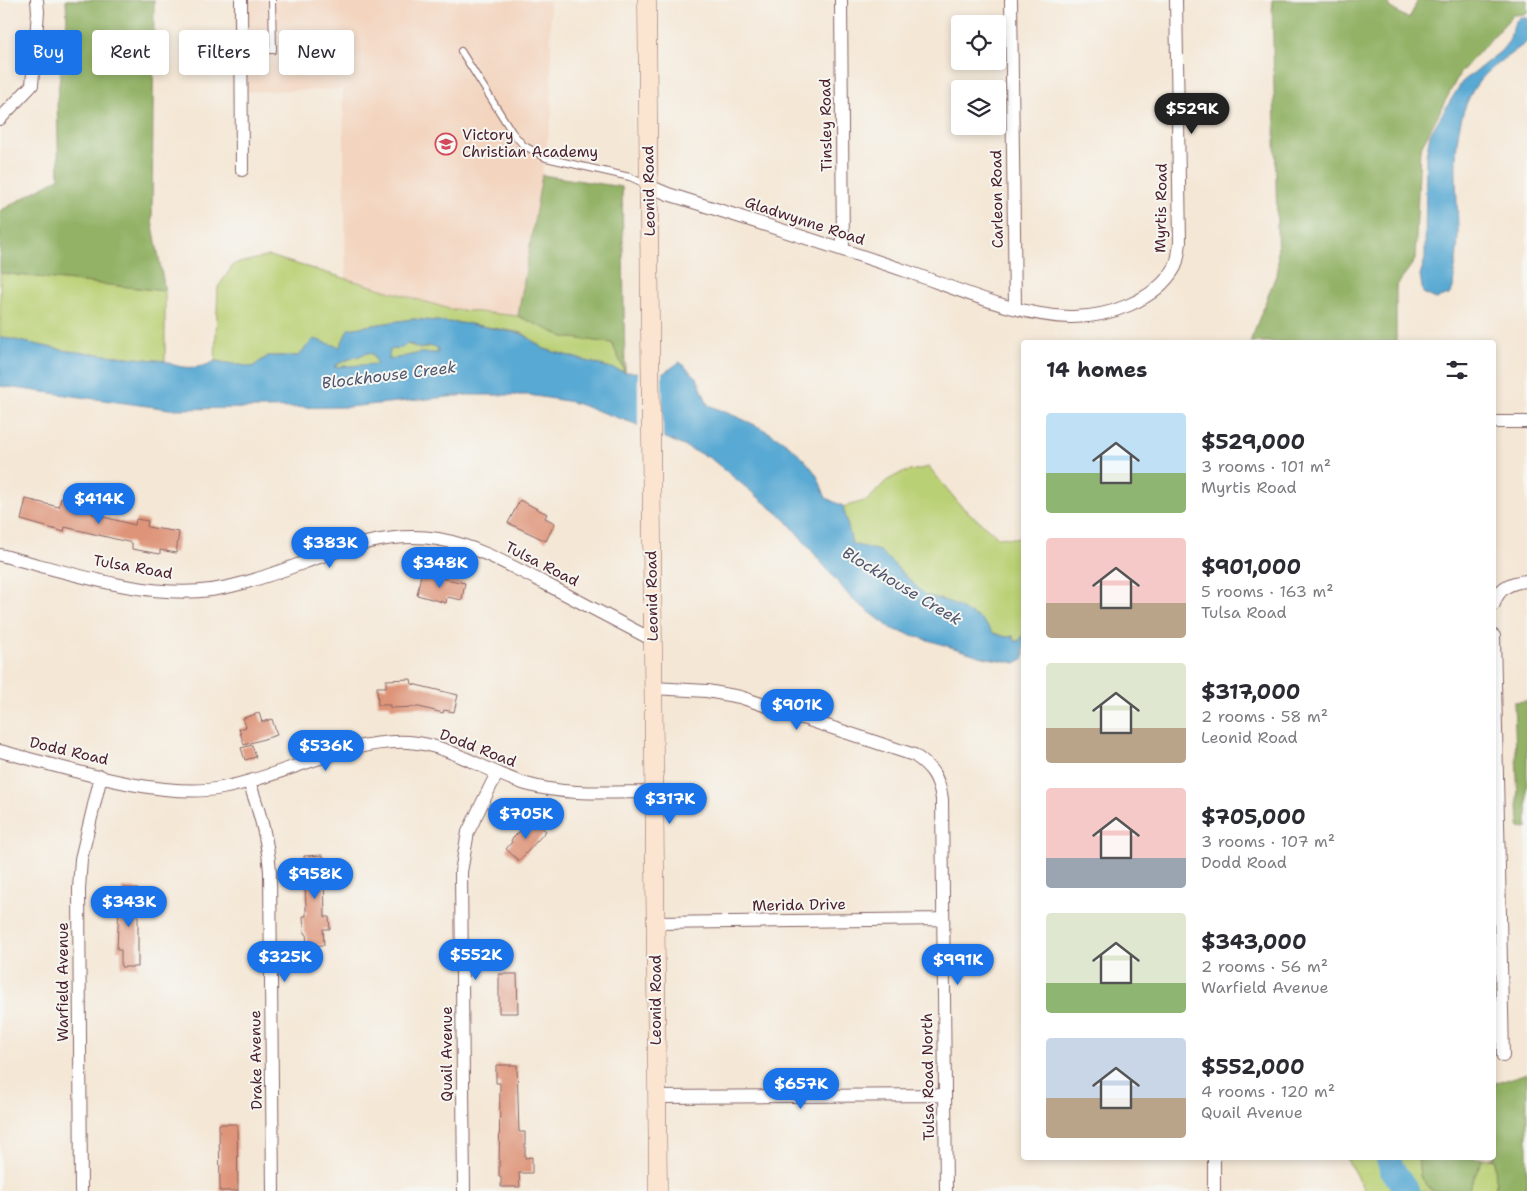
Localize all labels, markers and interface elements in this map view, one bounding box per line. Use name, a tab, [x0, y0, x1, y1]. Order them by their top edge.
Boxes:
map controls	[951, 15, 1006, 135]
button: locate	[951, 15, 1006, 70]
chip: Buy	[15, 30, 82, 75]
chip: Rent	[92, 30, 169, 75]
chip: Filters	[179, 30, 269, 75]
chip: New	[279, 30, 354, 75]
street label: Tinsley Road	[815, 78, 837, 172]
button: layers	[951, 80, 1006, 135]
pin: $529K	[1157, 92, 1227, 135]
text: $529K	[1165, 98, 1219, 119]
place label: Victory Christian Academy	[462, 125, 598, 162]
school or university icon: Victory Christian Academy	[434, 132, 458, 156]
street label: Leonid Road	[638, 145, 660, 237]
street label: Carleon Road	[986, 149, 1008, 248]
street label: Myrtis Road	[1150, 163, 1172, 253]
street label: Gladwynne Road	[742, 192, 868, 250]
water label: Blockhouse Creek	[320, 356, 458, 394]
text: 14 homes	[1046, 356, 1147, 384]
icon: filters	[1443, 356, 1471, 384]
text: $529,000	[1201, 428, 1305, 456]
icon: home	[1086, 433, 1146, 493]
text: 3 rooms · 101 m²	[1201, 456, 1331, 477]
text: Myrtis Road	[1201, 477, 1297, 498]
pin: $414K	[64, 482, 134, 525]
text: $414K	[74, 488, 124, 509]
pin: $383K	[295, 526, 365, 569]
text: $383K	[302, 532, 358, 553]
street label: Tulsa Road	[502, 537, 583, 591]
water label: Blockhouse Creek	[838, 542, 966, 630]
pin: $348K	[405, 546, 475, 589]
street label: Tulsa Road	[92, 550, 175, 584]
street label: Leonid Road	[641, 550, 663, 642]
text: $348K	[412, 552, 468, 573]
text: $901,000	[1201, 553, 1301, 581]
icon: home	[1086, 558, 1146, 618]
text: 5 rooms · 163 m²	[1201, 581, 1334, 602]
text: Tulsa Road	[1201, 602, 1287, 623]
text: $317,000	[1201, 678, 1301, 706]
icon: home	[1086, 683, 1146, 743]
pin: $901K	[762, 688, 832, 731]
text: $901K	[772, 694, 822, 715]
text: 2 rooms · 58 m²	[1201, 706, 1328, 727]
street label: Dodd Road	[437, 724, 520, 772]
text: Leonid Road	[1201, 727, 1298, 748]
pin: $536K	[291, 730, 361, 772]
street label: Dodd Road	[27, 732, 111, 770]
text: $536K	[299, 735, 353, 756]
pin: $317K	[635, 782, 705, 825]
text: $317K	[645, 788, 695, 809]
pin: $705K	[491, 798, 561, 840]
text: $705K	[499, 803, 553, 824]
text: $705,000	[1201, 803, 1306, 831]
icon: home	[1086, 808, 1146, 868]
text: 3 rooms · 107 m²	[1201, 831, 1335, 852]
text: Dodd Road	[1201, 852, 1287, 873]
pin: $958K	[280, 858, 350, 900]
text: $958K	[288, 863, 342, 884]
pin: $343K	[94, 886, 164, 928]
text: $343K	[102, 891, 156, 912]
street label: Merida Drive	[752, 894, 846, 916]
street label: Warfield Avenue	[53, 922, 73, 1042]
text: $343,000	[1201, 928, 1307, 956]
icon: home	[1086, 933, 1146, 993]
pin: $552K	[441, 938, 511, 981]
pin: $325K	[250, 940, 320, 983]
text: $552K	[450, 944, 502, 965]
pin: $991K	[923, 944, 993, 986]
text: $325K	[258, 946, 312, 967]
text: $991K	[933, 949, 983, 970]
street label: Leonid Road	[646, 954, 666, 1045]
text: 2 rooms · 56 m²	[1201, 956, 1328, 977]
text: Warfield Avenue	[1201, 977, 1329, 998]
street label: Quail Avenue	[437, 1006, 457, 1102]
street label: Drake Avenue	[245, 1010, 267, 1110]
street label: Tulsa Road North	[917, 1013, 939, 1141]
text: $552,000	[1201, 1053, 1305, 1081]
icon: home	[1086, 1058, 1146, 1118]
pin: $657K	[766, 1068, 836, 1110]
text: $657K	[774, 1073, 828, 1094]
text: 4 rooms · 120 m²	[1201, 1081, 1335, 1102]
text: Quail Avenue	[1201, 1102, 1303, 1123]

